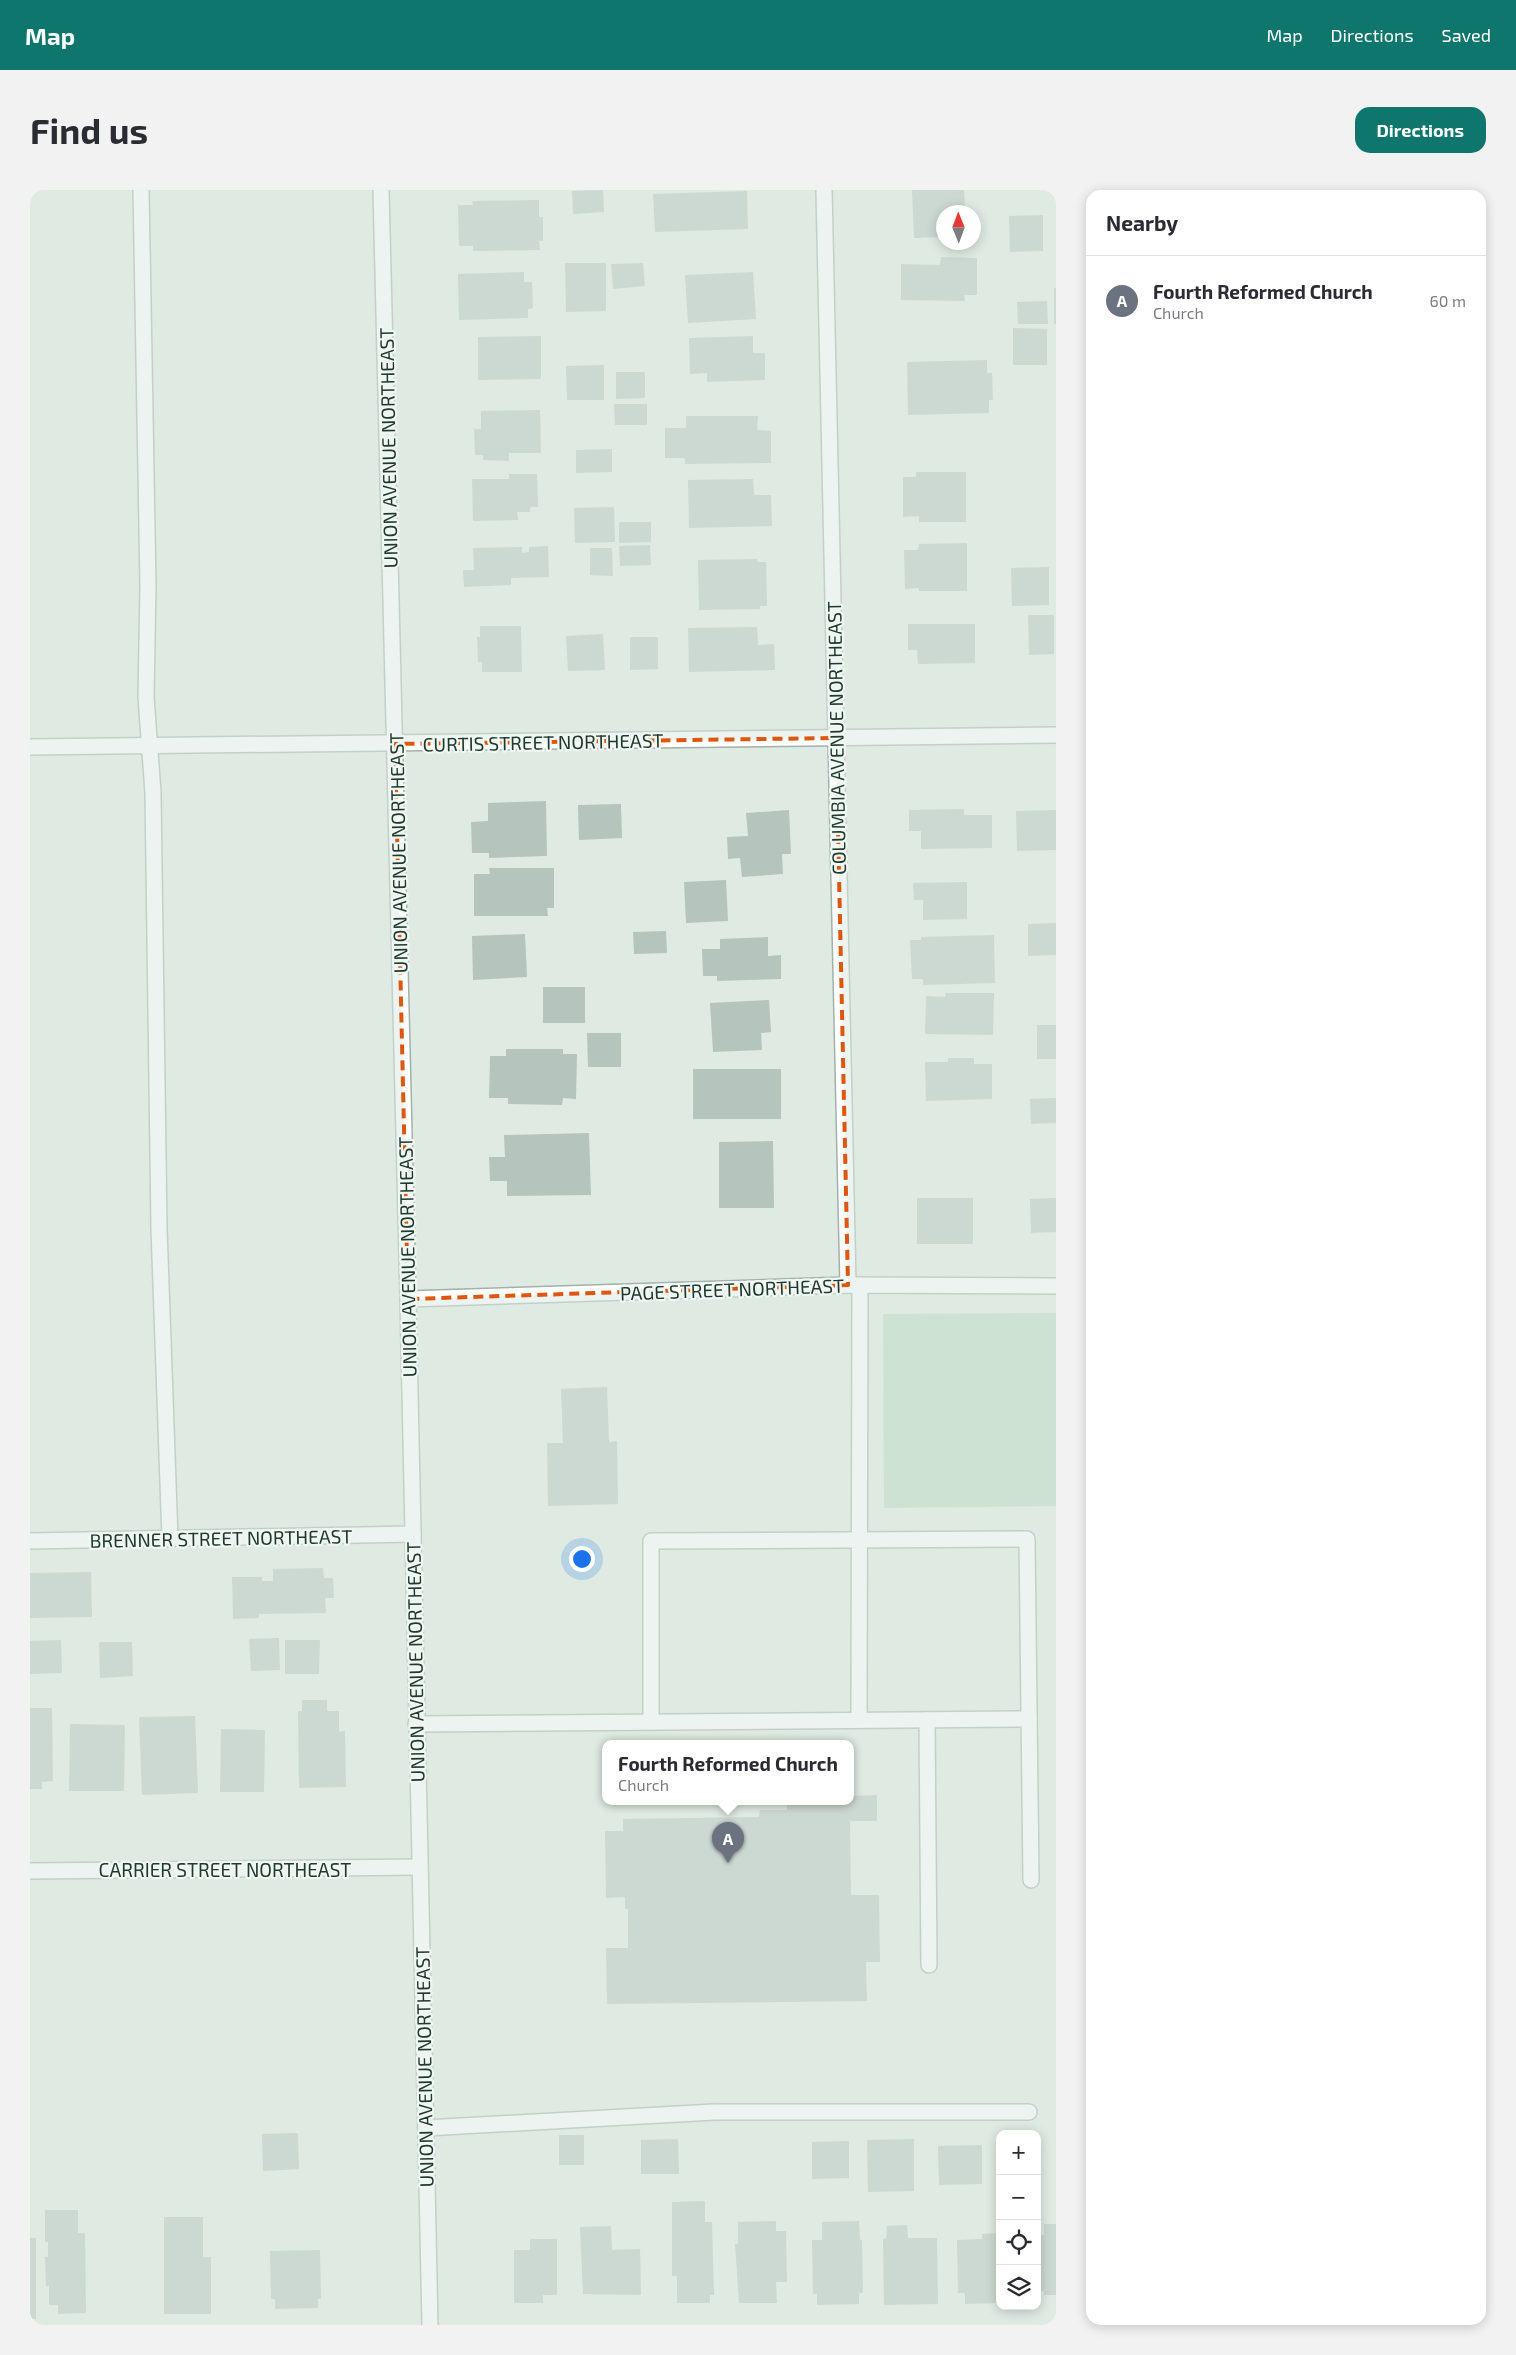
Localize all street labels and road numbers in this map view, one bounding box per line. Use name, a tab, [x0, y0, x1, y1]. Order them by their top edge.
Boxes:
street label: UNION AVENUE NORTHEAST	[374, 327, 402, 569]
street label: COLUMBIA AVENUE NORTHEAST	[822, 601, 850, 875]
street label: CURTIS STREET NORTHEAST	[422, 728, 664, 756]
street label: UNION AVENUE NORTHEAST	[384, 732, 412, 974]
street label: UNION AVENUE NORTHEAST	[393, 1136, 421, 1378]
street label: PAGE STREET NORTHEAST	[620, 1274, 844, 1304]
street label: BRENNER STREET NORTHEAST	[89, 1524, 353, 1552]
street label: UNION AVENUE NORTHEAST	[401, 1541, 429, 1783]
street label: CARRIER STREET NORTHEAST	[99, 1858, 351, 1881]
street label: UNION AVENUE NORTHEAST	[410, 1946, 438, 2188]

